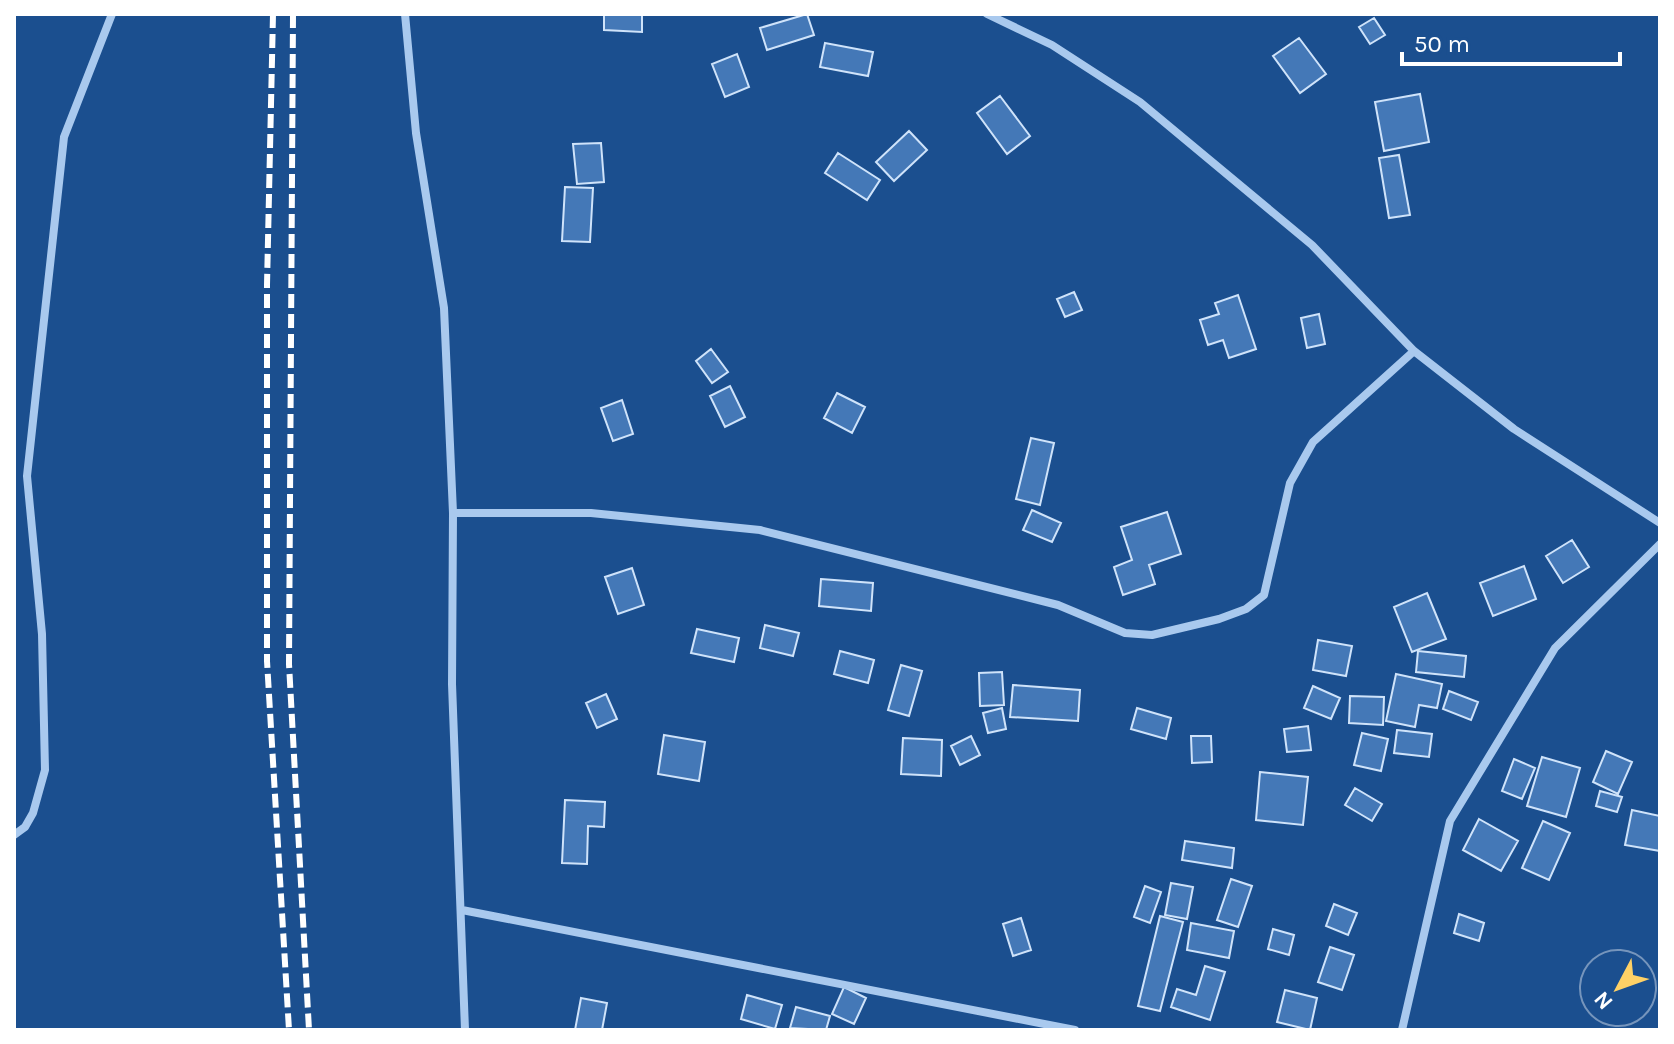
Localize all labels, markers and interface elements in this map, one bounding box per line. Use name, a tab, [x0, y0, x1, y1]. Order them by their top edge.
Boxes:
scale bar	[1402, 16, 1620, 66]
text: 50 m	[1414, 30, 1470, 58]
north arrow	[1578, 948, 1658, 1028]
text: N	[1589, 986, 1619, 1015]

